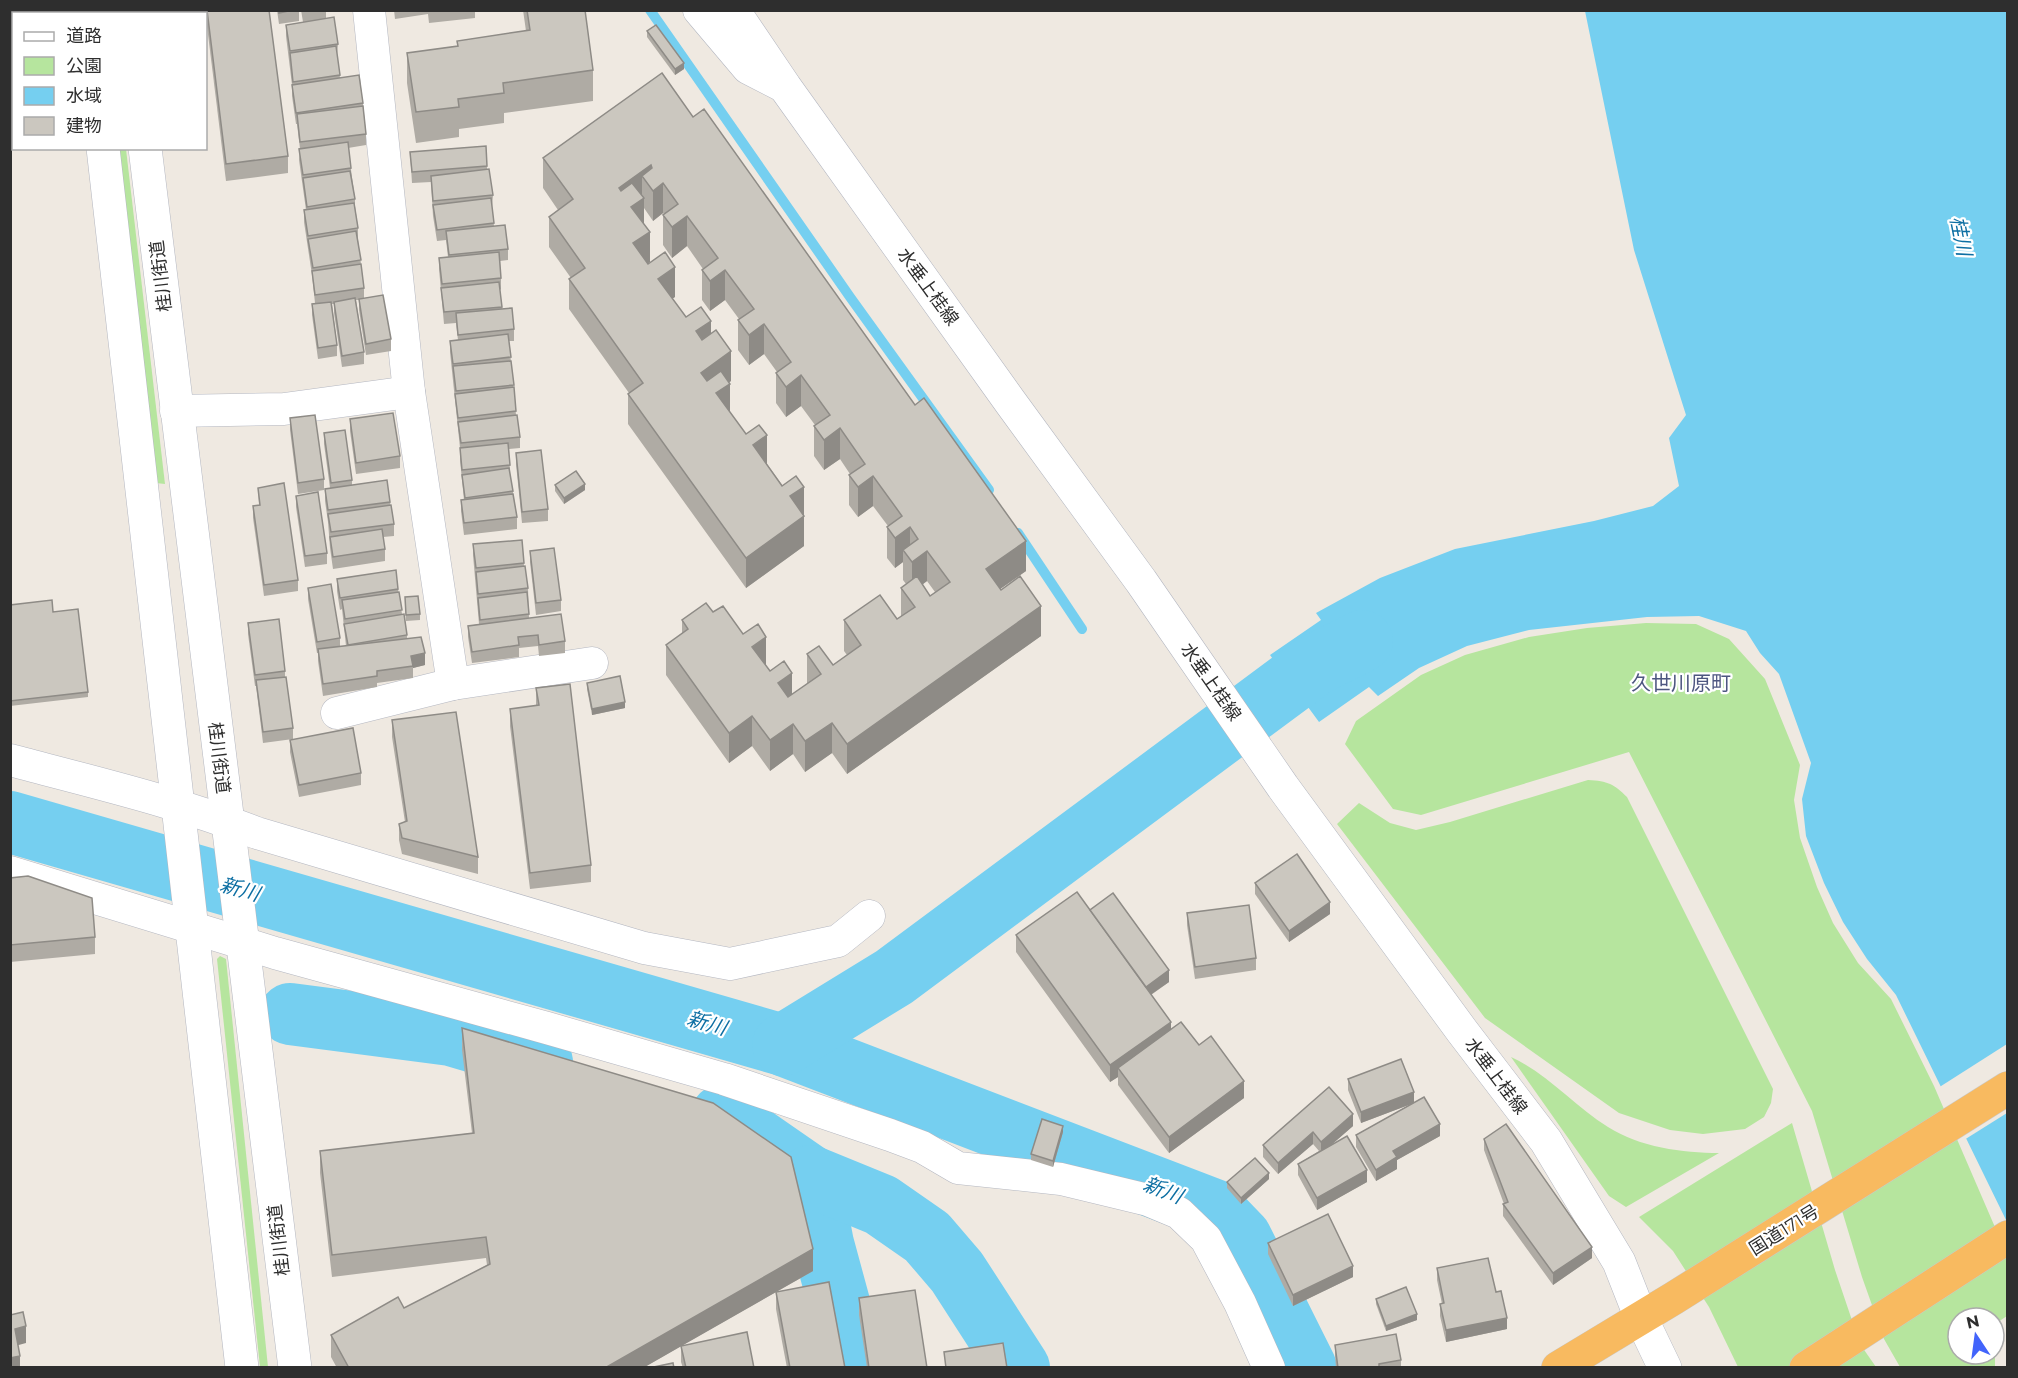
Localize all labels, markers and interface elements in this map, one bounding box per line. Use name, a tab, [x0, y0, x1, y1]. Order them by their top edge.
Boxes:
legend	[12, 12, 207, 150]
text: 道路	[66, 25, 102, 47]
text: 公園	[66, 55, 102, 77]
text: 水域	[66, 85, 102, 107]
text: 建物	[66, 115, 102, 137]
water label: 桂川	[1945, 214, 1977, 260]
street label: 桂川街道	[146, 239, 176, 313]
street label: 水垂上桂線	[893, 244, 963, 330]
street label: 水垂上桂線	[1176, 639, 1246, 725]
district label: 久世川原町	[1631, 671, 1731, 695]
street label: 桂川街道	[204, 721, 234, 795]
water label: 新川	[217, 872, 264, 907]
water label: 新川	[684, 1006, 731, 1041]
street label: 水垂上桂線	[1460, 1033, 1532, 1119]
water label: 新川	[1140, 1172, 1188, 1209]
street label: 国道171号	[1745, 1200, 1823, 1260]
street label: 桂川街道	[264, 1203, 294, 1277]
north arrow	[1946, 1306, 2006, 1366]
text: N	[1964, 1311, 1981, 1333]

